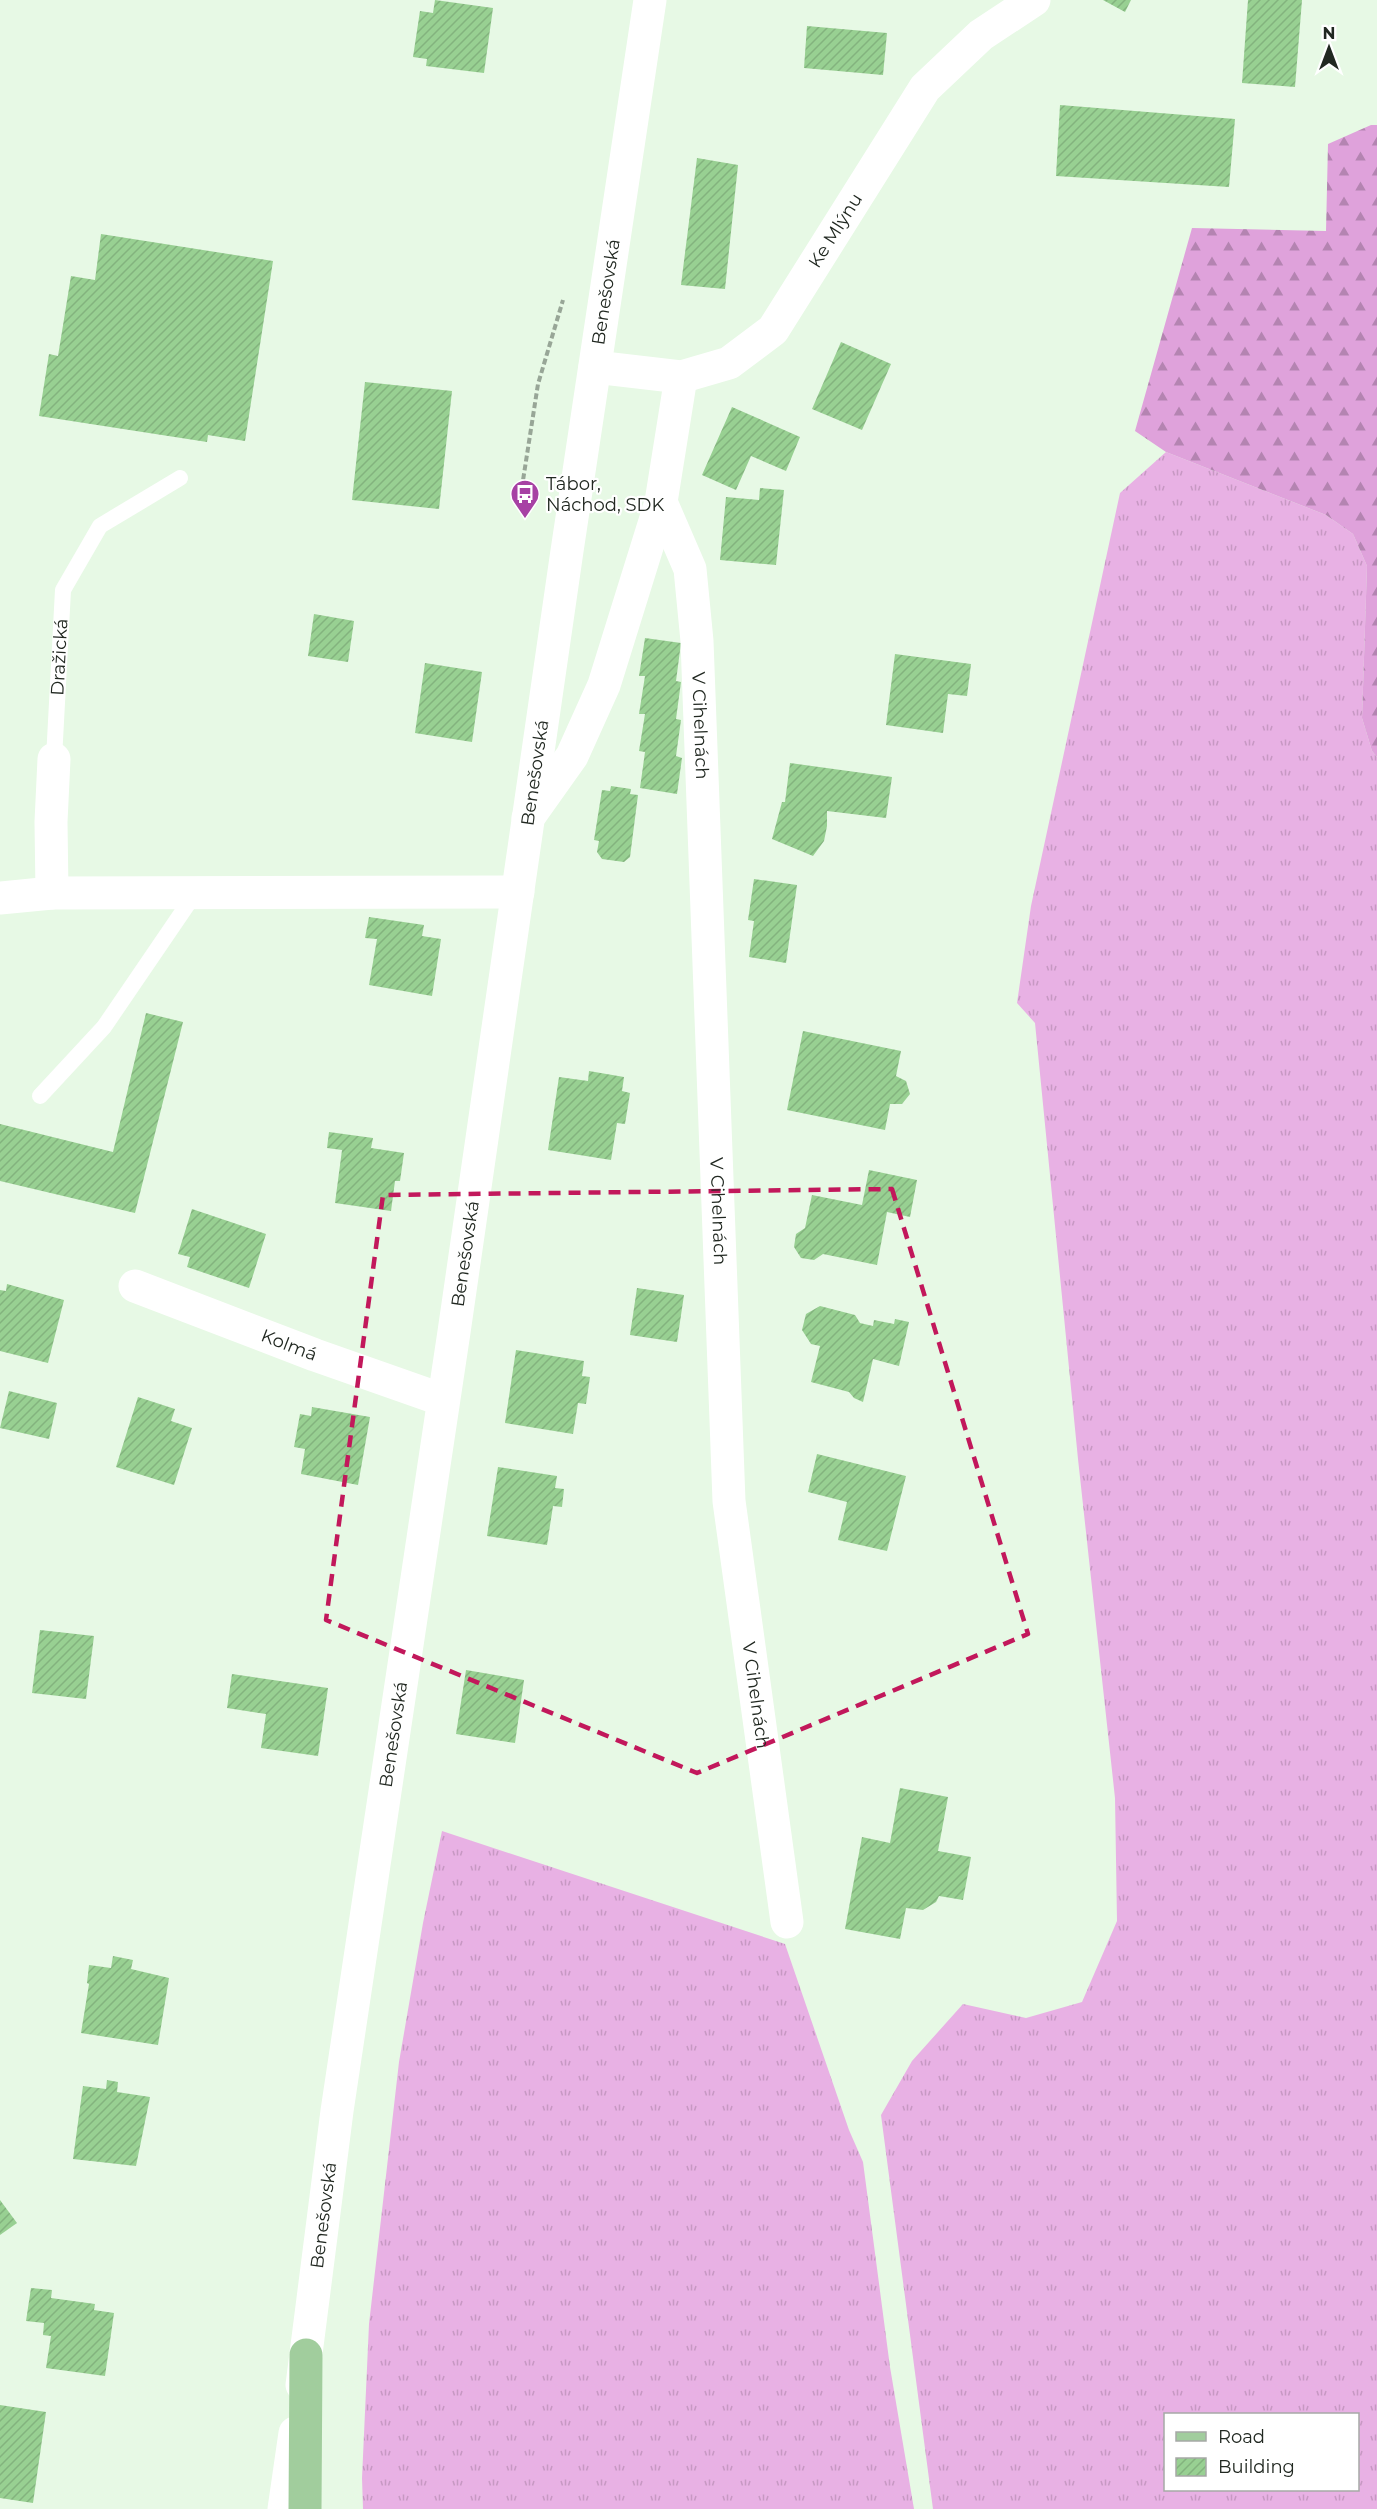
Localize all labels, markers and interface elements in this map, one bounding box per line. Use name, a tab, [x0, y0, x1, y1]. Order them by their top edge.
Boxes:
north arrow	[1299, 18, 1359, 78]
text: N	[1323, 24, 1335, 43]
street label: Ke Mlýnu	[804, 189, 867, 272]
street label: Benešovská	[587, 237, 625, 347]
place label: Tábor, Náchod, SDK	[546, 473, 664, 516]
bus stop icon: Tábor, Náchod, SDK	[509, 478, 541, 520]
street label: Dražická	[46, 618, 72, 696]
street label: V Cihelnách	[687, 671, 713, 780]
street label: Benešovská	[516, 718, 553, 827]
street label: V Cihelnách	[705, 1157, 731, 1266]
street label: Benešovská	[447, 1199, 484, 1308]
street label: Kolmá	[258, 1324, 320, 1366]
street label: V Cihelnách	[738, 1640, 774, 1750]
street label: Benešovská	[375, 1680, 412, 1789]
street label: Benešovská	[306, 2161, 341, 2270]
legend	[1164, 2413, 1359, 2491]
text: Road	[1218, 2426, 1265, 2448]
text: Building	[1218, 2456, 1295, 2478]

